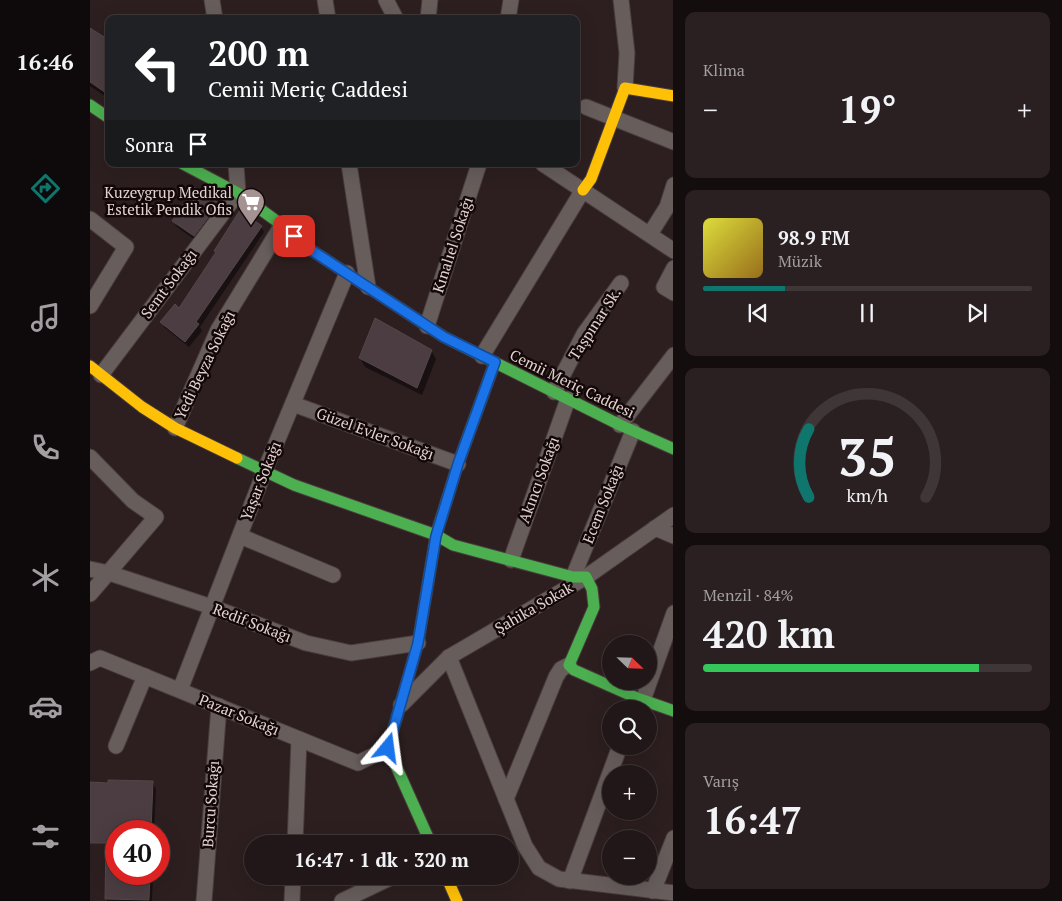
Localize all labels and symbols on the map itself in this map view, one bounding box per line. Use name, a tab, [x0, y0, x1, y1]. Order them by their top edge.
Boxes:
place label: Kuzeygrup Medikal Estetik Pendik Ofis	[104, 182, 232, 219]
supermarket icon: Kuzeygrup Medikal Estetik Pendik Ofis	[236, 187, 266, 226]
street label: Kınalıel Sokağı	[427, 194, 477, 295]
pin	[273, 215, 315, 257]
street label: Semt Sokağı	[136, 245, 201, 322]
street label: Taşpınar Sk.	[563, 284, 625, 363]
street label: Yedi Beyza Sokağı	[169, 307, 239, 422]
street label: Cemii Meriç Caddesi	[507, 344, 638, 422]
street label: Güzel Evler Sokağı	[314, 403, 437, 464]
street label: Akıncı Sokağı	[513, 434, 563, 526]
street label: Yaşar Sokağı	[235, 438, 285, 523]
street label: Ecem Sokağı	[577, 461, 627, 546]
street label: Şahika Sokak	[491, 577, 577, 638]
street label: Redif Sokağı	[210, 598, 294, 646]
north arrow	[602, 635, 658, 690]
street label: Pazar Sokağı	[196, 689, 282, 739]
position arrow	[361, 721, 413, 773]
street label: Burcu Sokağı	[197, 760, 223, 848]
speed limit sign: 40	[105, 820, 170, 885]

